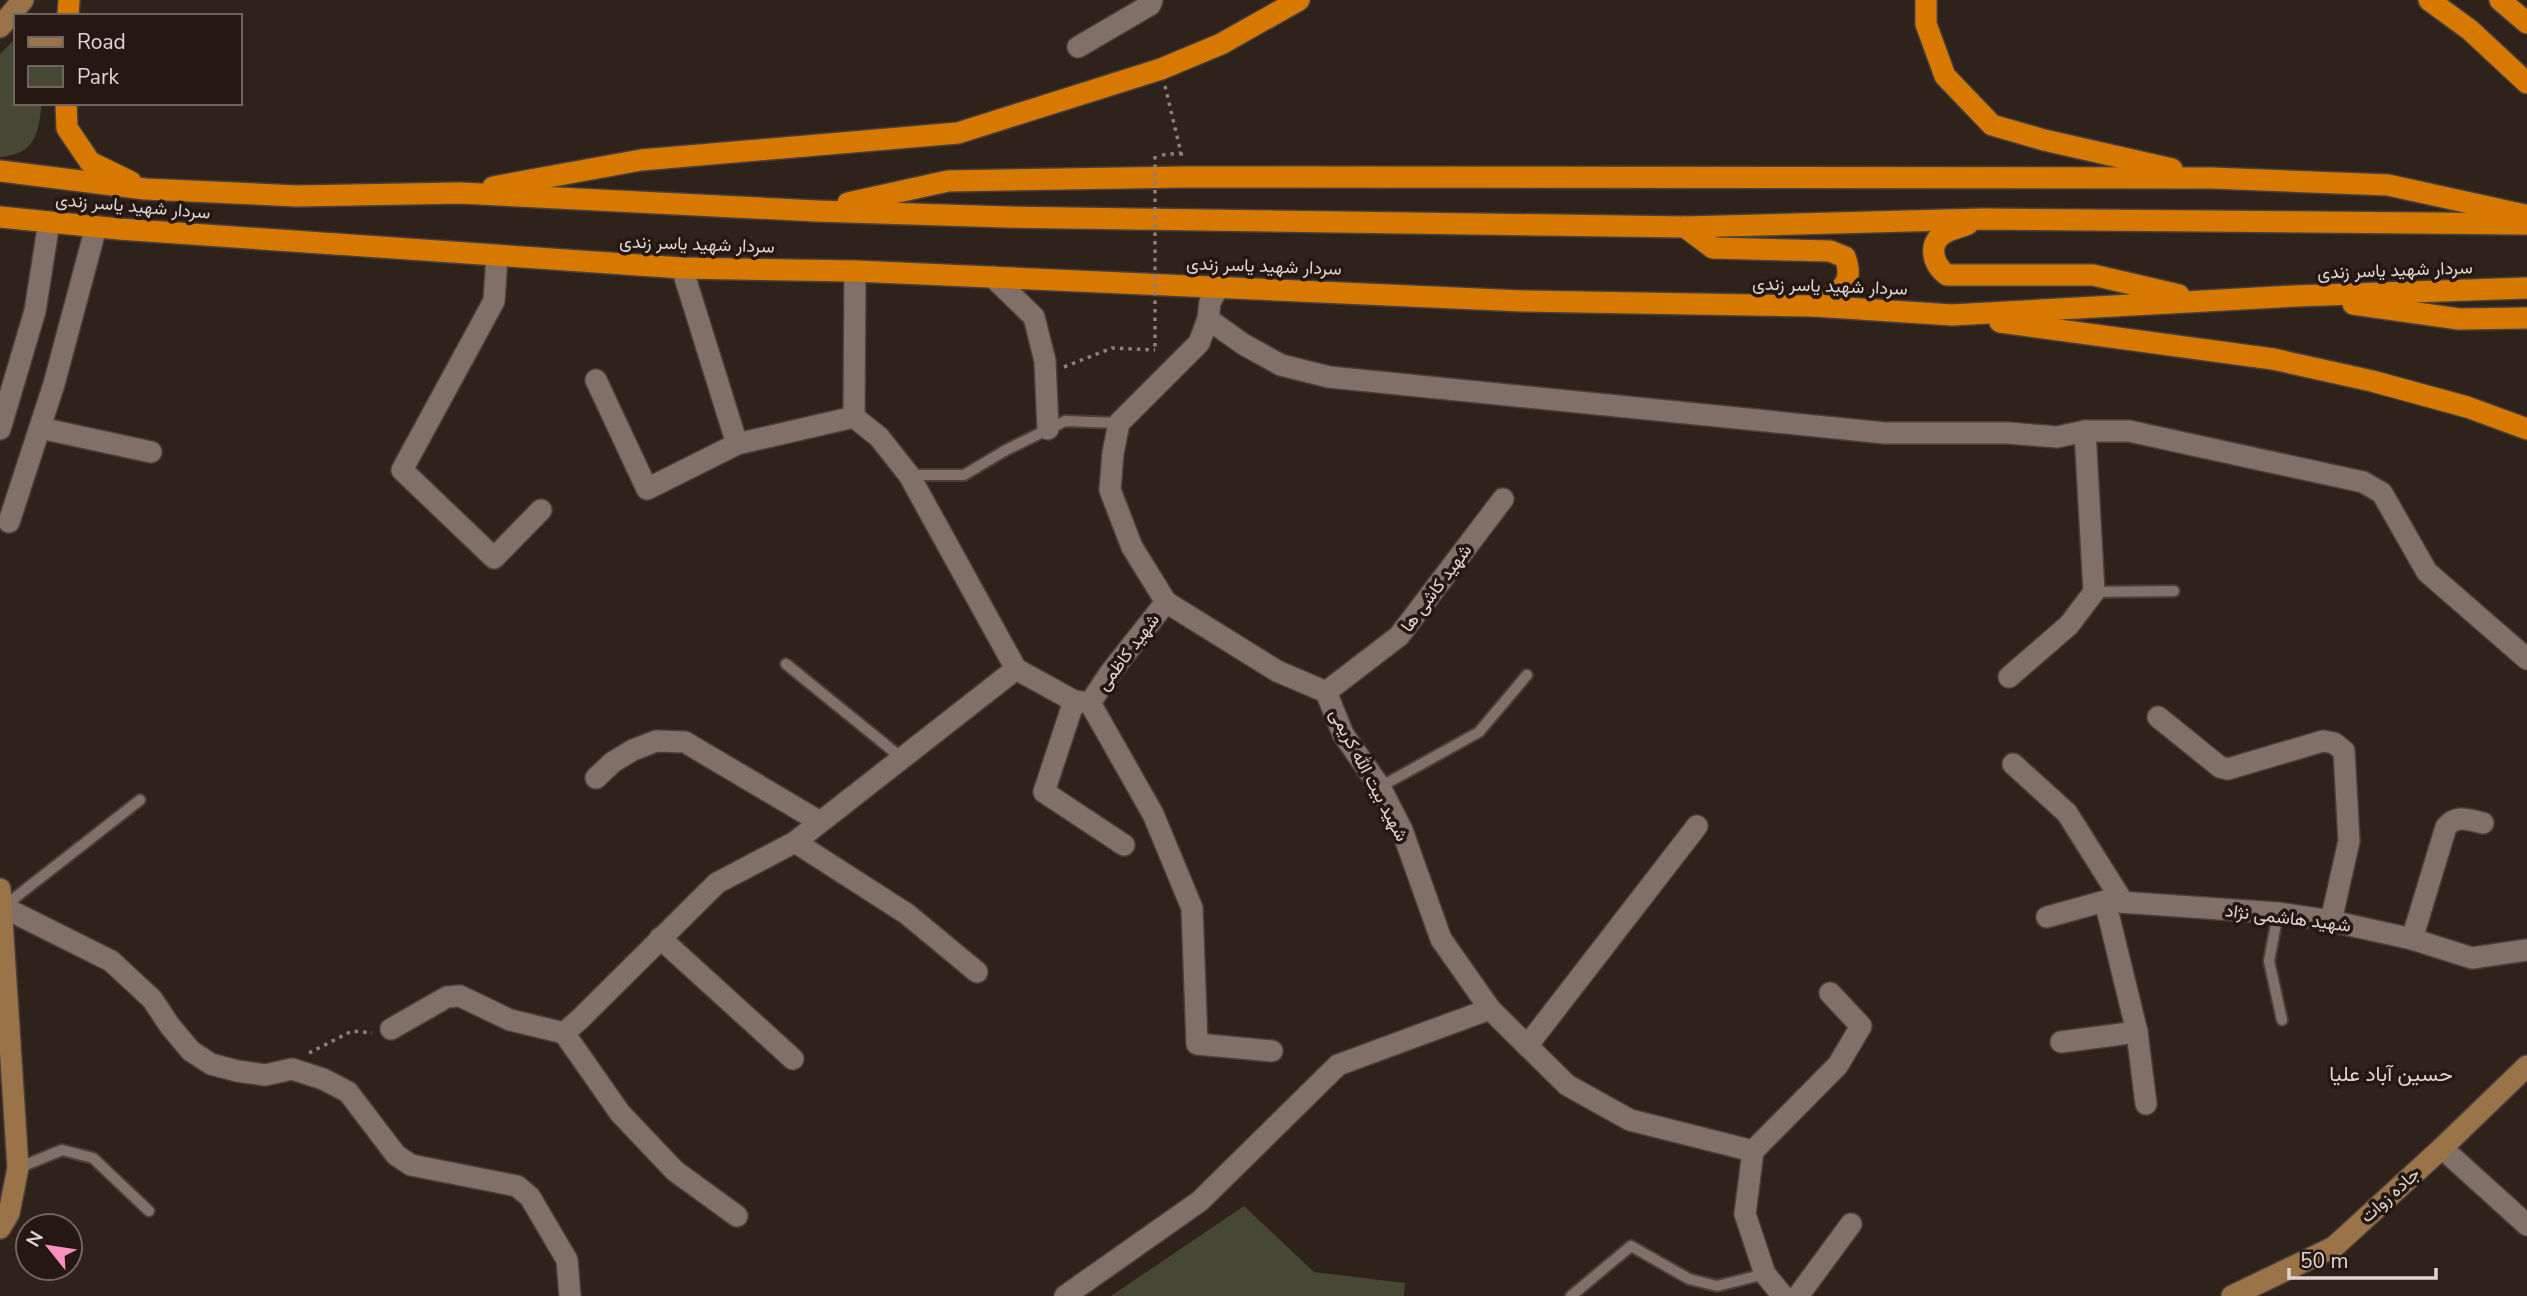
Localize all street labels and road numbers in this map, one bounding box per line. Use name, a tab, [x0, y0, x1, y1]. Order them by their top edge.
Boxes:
street label: سردار شهید یاسر زندی	[54, 187, 212, 225]
street label: سردار شهید یاسر زندی	[619, 229, 775, 259]
street label: سردار شهید یاسر زندی	[1186, 251, 1342, 281]
street label: سردار شهید یاسر زندی	[2317, 255, 2473, 285]
street label: سردار شهید یاسر زندی	[1752, 271, 1908, 301]
street label: شهید کاشی ها	[1395, 539, 1477, 637]
street label: شهید کاظمی	[1091, 609, 1165, 695]
street label: شهید بیت الله کریمی	[1324, 704, 1414, 846]
street label: شهید هاشمی نژاد	[2224, 898, 2352, 938]
street label: جاده زوات	[2355, 1162, 2425, 1228]

